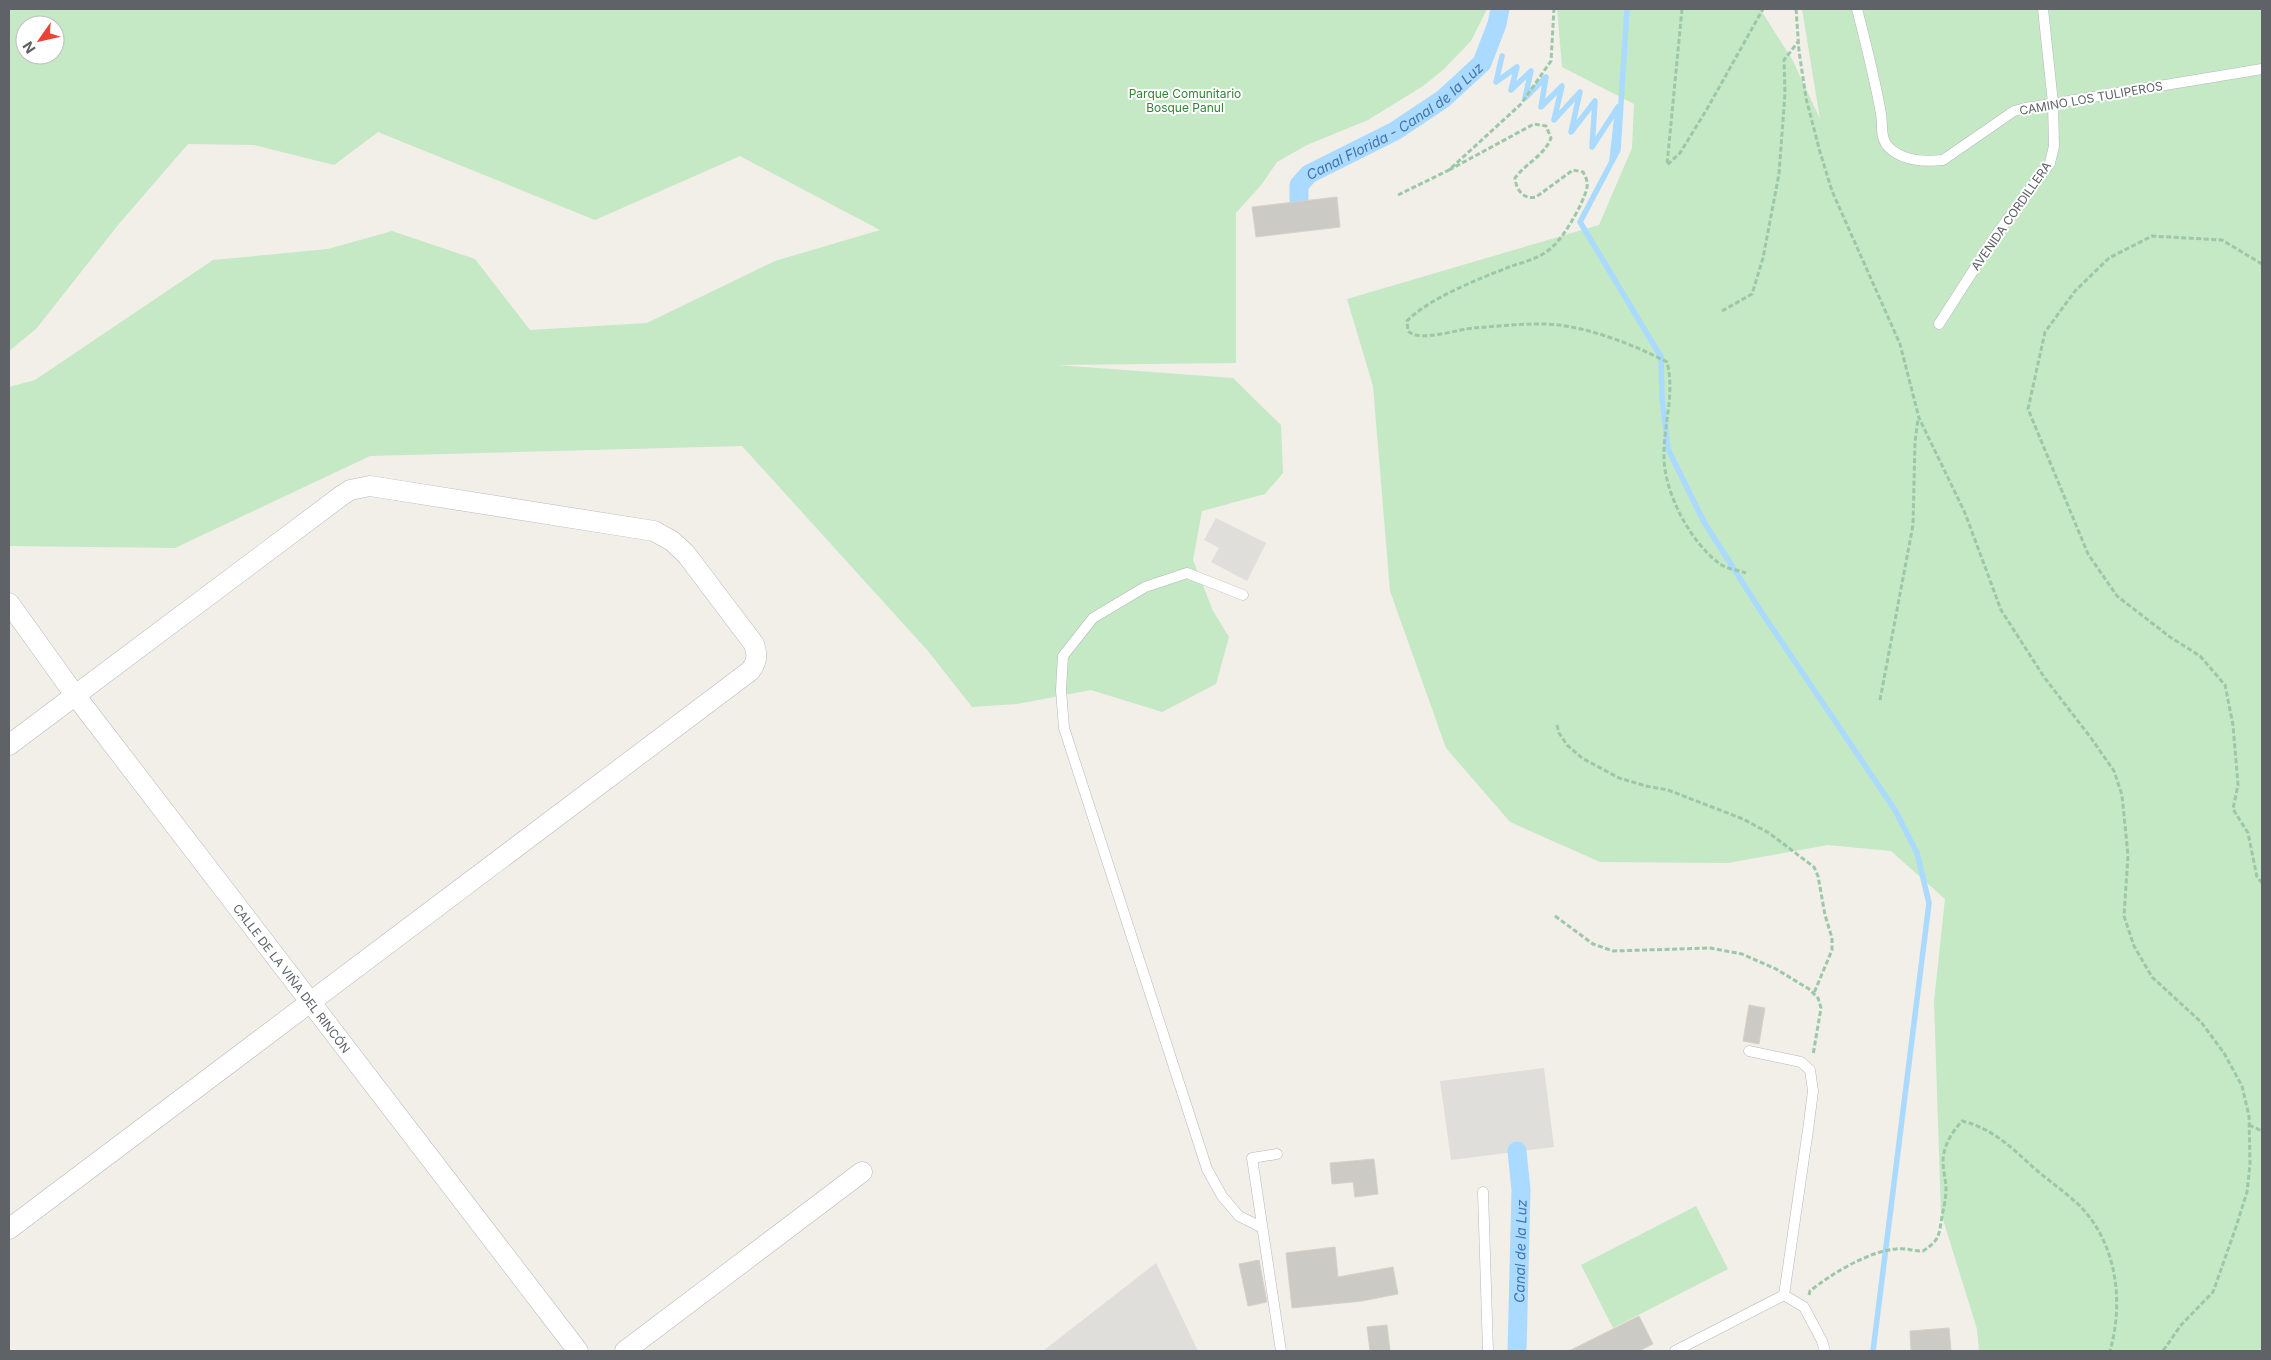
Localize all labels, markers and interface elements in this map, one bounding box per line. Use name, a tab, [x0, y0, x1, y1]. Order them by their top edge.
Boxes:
north arrow	[15, 15, 65, 65]
text: N	[19, 38, 39, 57]
water label: Canal Florida - Canal de la Luz	[1303, 58, 1486, 183]
street label: CAMINO LOS TULIPEROS	[2018, 78, 2164, 118]
park label: Parque Comunitario Bosque Panul	[1129, 86, 1241, 115]
street label: AVENIDA CORDILLERA	[1968, 159, 2054, 273]
street label: CALLE DE LA VIÑA DEL RINCÓN	[230, 901, 354, 1056]
water label: Canal de la Luz	[1510, 1199, 1529, 1303]

